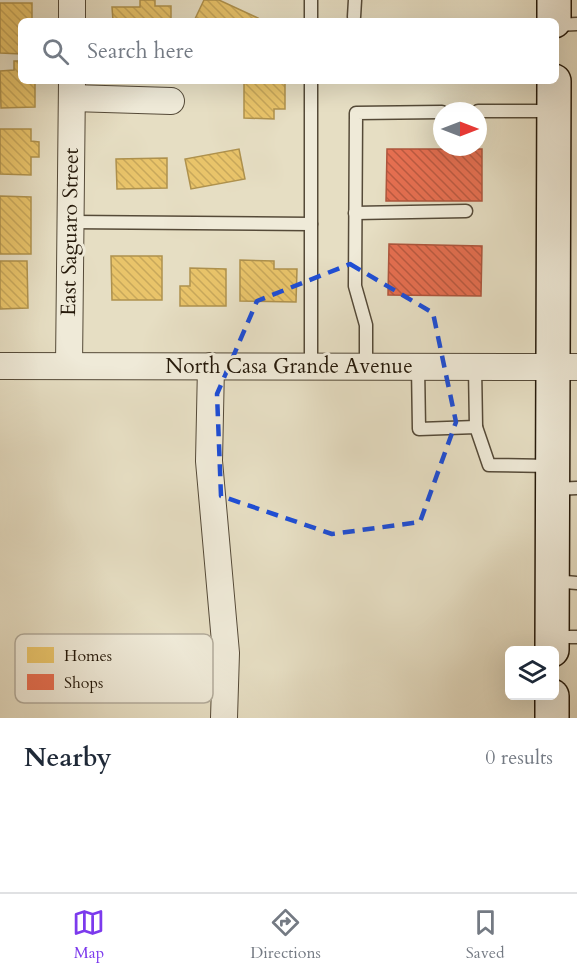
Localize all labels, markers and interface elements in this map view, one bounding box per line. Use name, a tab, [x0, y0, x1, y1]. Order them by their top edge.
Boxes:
search box	[18, 18, 559, 84]
icon: search	[39, 35, 72, 68]
text: Search here	[87, 36, 194, 66]
north arrow	[433, 102, 487, 156]
street label: East Saguaro Street	[54, 147, 86, 316]
street label: North Casa Grande Avenue	[165, 352, 413, 381]
legend	[15, 634, 213, 703]
text: Homes	[64, 645, 112, 667]
map controls	[505, 646, 559, 700]
button: layers	[505, 646, 559, 700]
text: Shops	[64, 672, 103, 694]
text: Nearby	[24, 740, 112, 775]
text: 0 results	[485, 744, 553, 771]
tab: Map	[72, 906, 105, 964]
tab: Directions	[250, 906, 321, 964]
tab: Saved	[466, 906, 505, 964]

